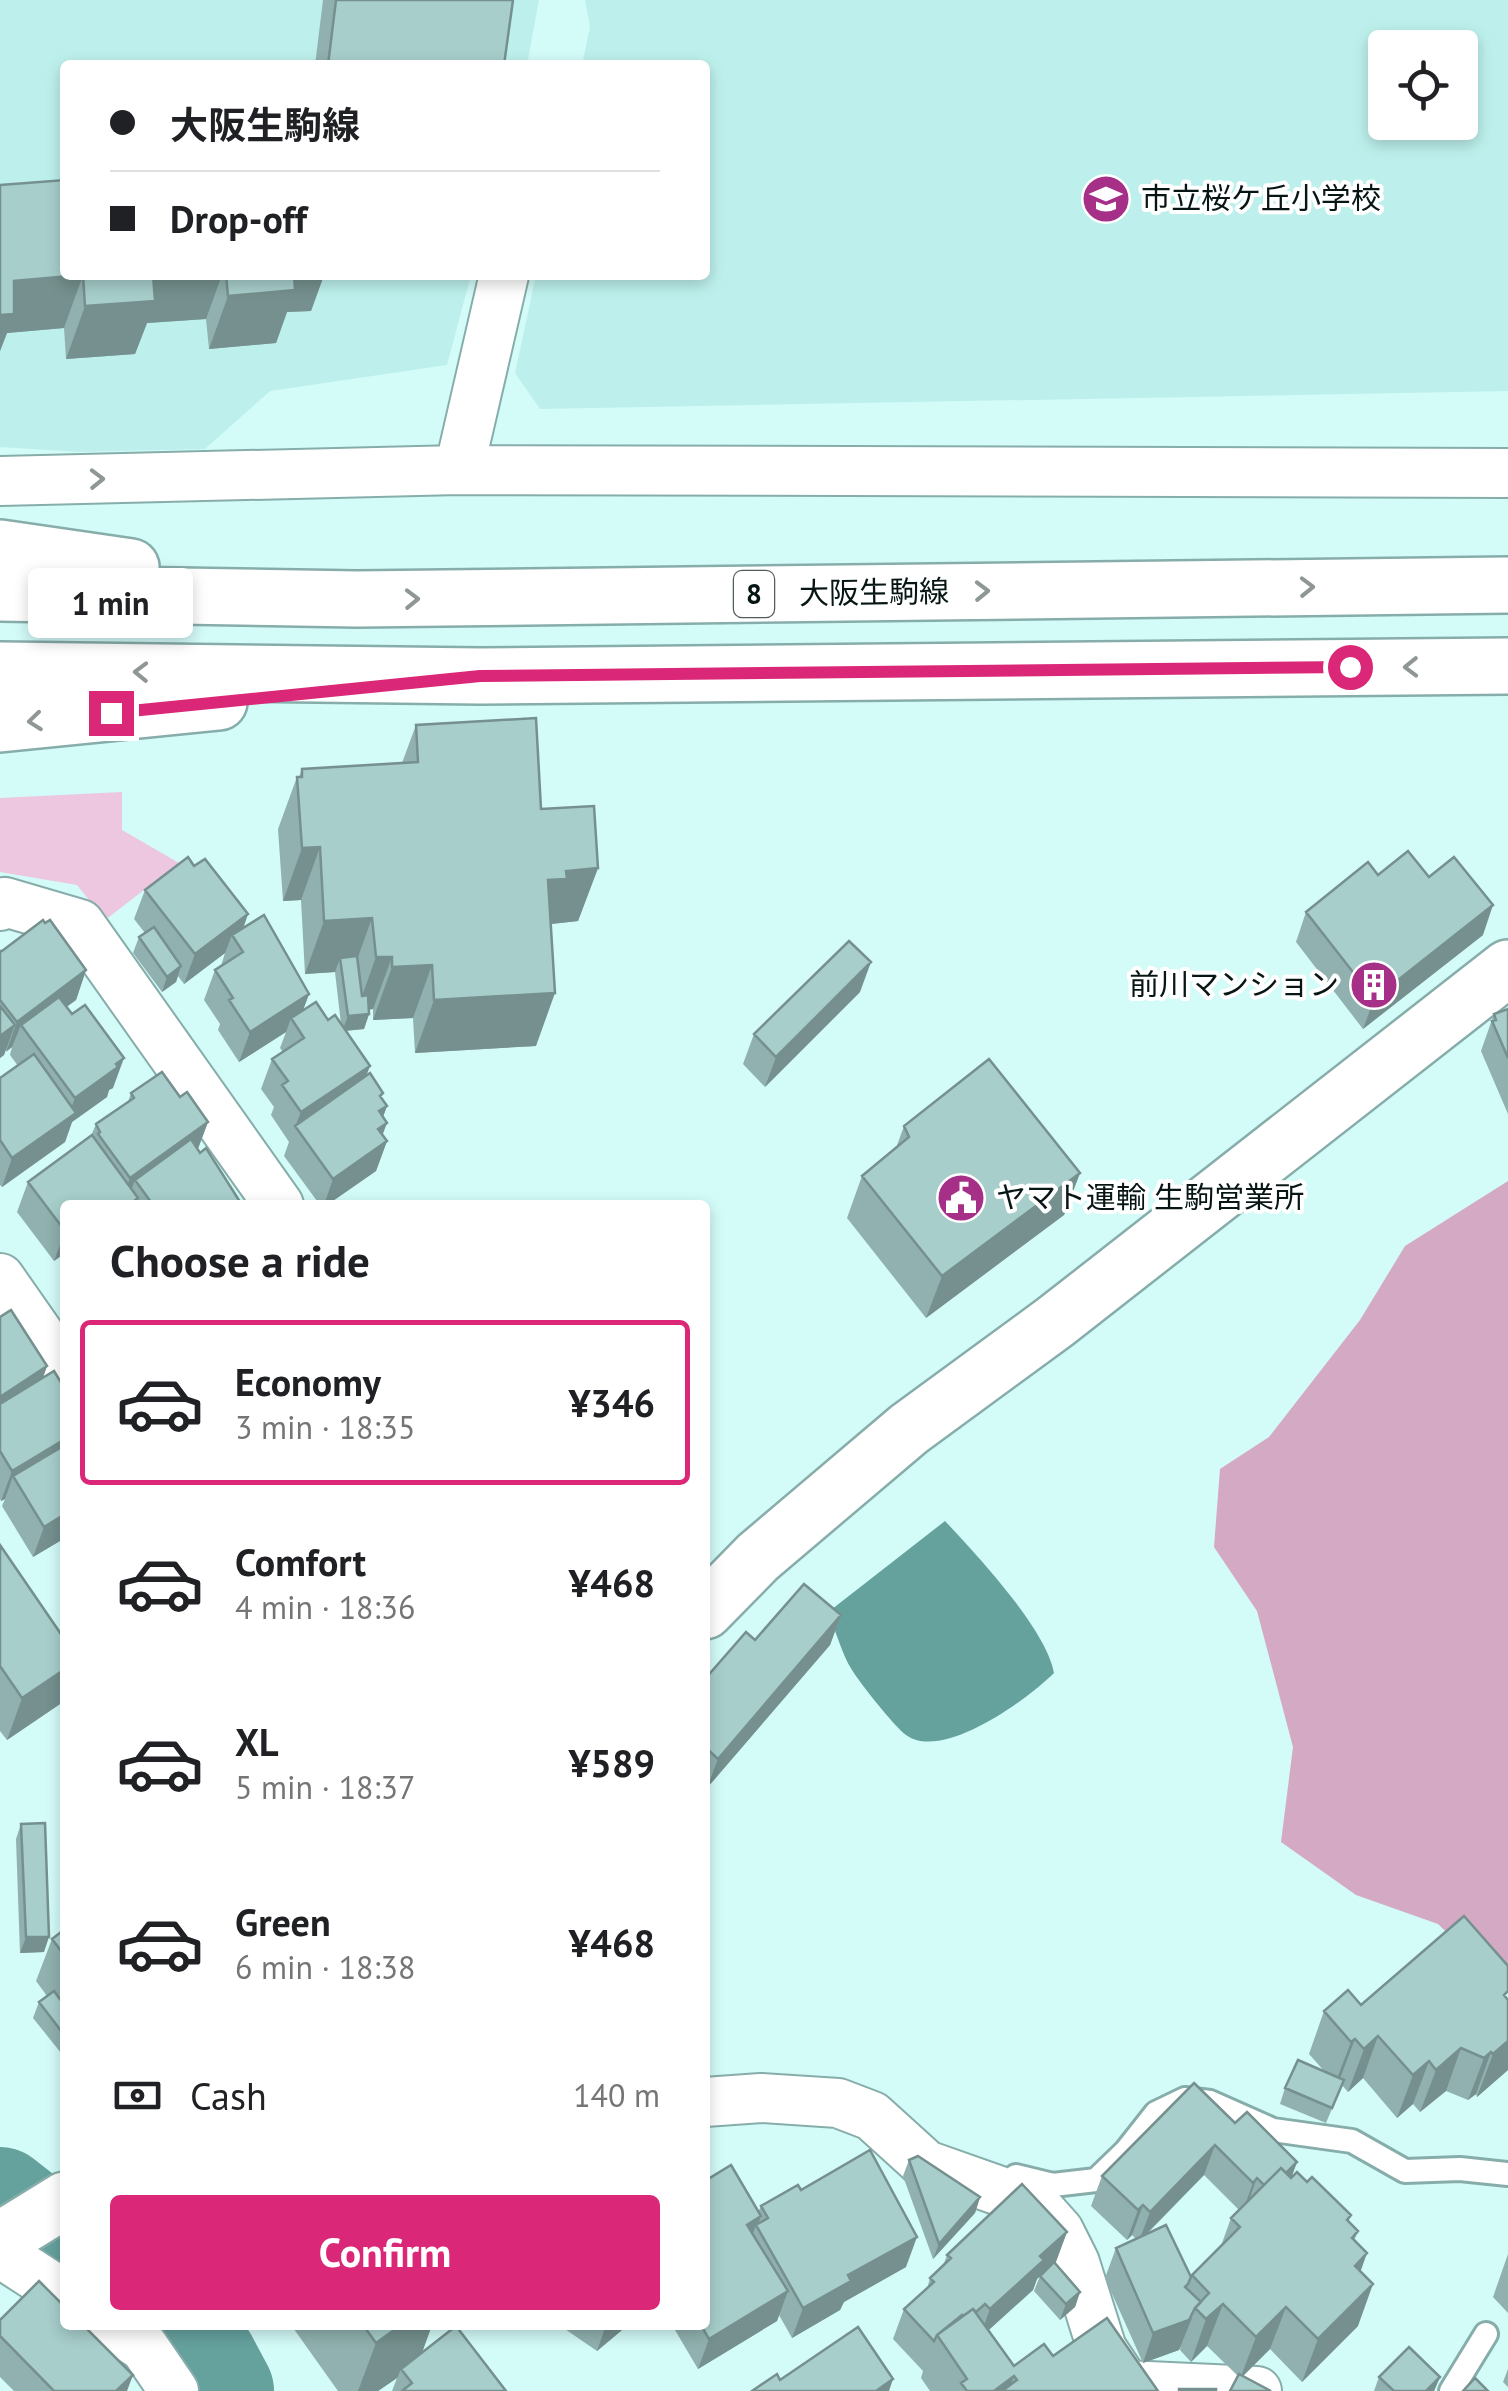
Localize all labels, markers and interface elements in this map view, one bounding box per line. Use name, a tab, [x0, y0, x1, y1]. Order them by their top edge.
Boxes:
map controls	[1368, 30, 1478, 140]
button: locate	[1368, 30, 1478, 140]
text: 大阪生駒線	[170, 100, 360, 149]
school or university icon: 市立桜ケ丘小学校	[1080, 173, 1132, 225]
place label: 市立桜ケ丘小学校	[1141, 178, 1381, 217]
text: Drop-off	[170, 194, 307, 243]
one-way arrow	[90, 468, 106, 489]
callout: 1 min	[28, 568, 194, 638]
road number: 8	[734, 571, 774, 617]
street label: 大阪生駒線	[799, 571, 949, 612]
one-way arrow	[1300, 577, 1316, 598]
one-way arrow	[975, 581, 991, 602]
text: 1 min	[71, 582, 150, 624]
one-way arrow	[405, 588, 421, 609]
route start	[1328, 645, 1373, 690]
one-way arrow	[1402, 656, 1418, 677]
one-way arrow	[132, 661, 148, 682]
route end	[89, 691, 134, 736]
one-way arrow	[27, 710, 43, 731]
building icon: 前川マンション	[1348, 959, 1400, 1011]
place label: 前川マンション	[1129, 964, 1339, 1003]
public building icon: ヤマト運輸 生駒営業所	[935, 1172, 987, 1224]
place label: ヤマト運輸 生駒営業所	[996, 1177, 1304, 1216]
text: Choose a ride	[110, 1231, 370, 1289]
text: Economy	[235, 1357, 381, 1406]
icon: car	[115, 1358, 205, 1448]
text: ¥346	[569, 1378, 655, 1427]
text: 3 min · 18:35	[235, 1406, 415, 1448]
text: Comfort	[235, 1537, 366, 1586]
icon: car	[115, 1538, 205, 1628]
text: ¥468	[569, 1558, 655, 1607]
text: 4 min · 18:36	[235, 1586, 415, 1628]
text: XL	[235, 1717, 279, 1766]
icon: car	[115, 1718, 205, 1808]
text: ¥589	[569, 1738, 655, 1787]
text: 5 min · 18:37	[235, 1766, 415, 1808]
text: Green	[235, 1897, 331, 1946]
icon: car	[115, 1898, 205, 1988]
text: ¥468	[569, 1918, 655, 1967]
text: 6 min · 18:38	[235, 1946, 415, 1988]
icon: cash	[110, 2068, 165, 2123]
text: Cash	[190, 2071, 267, 2120]
text: 140 m	[573, 2074, 660, 2116]
button: Confirm	[110, 2195, 660, 2310]

